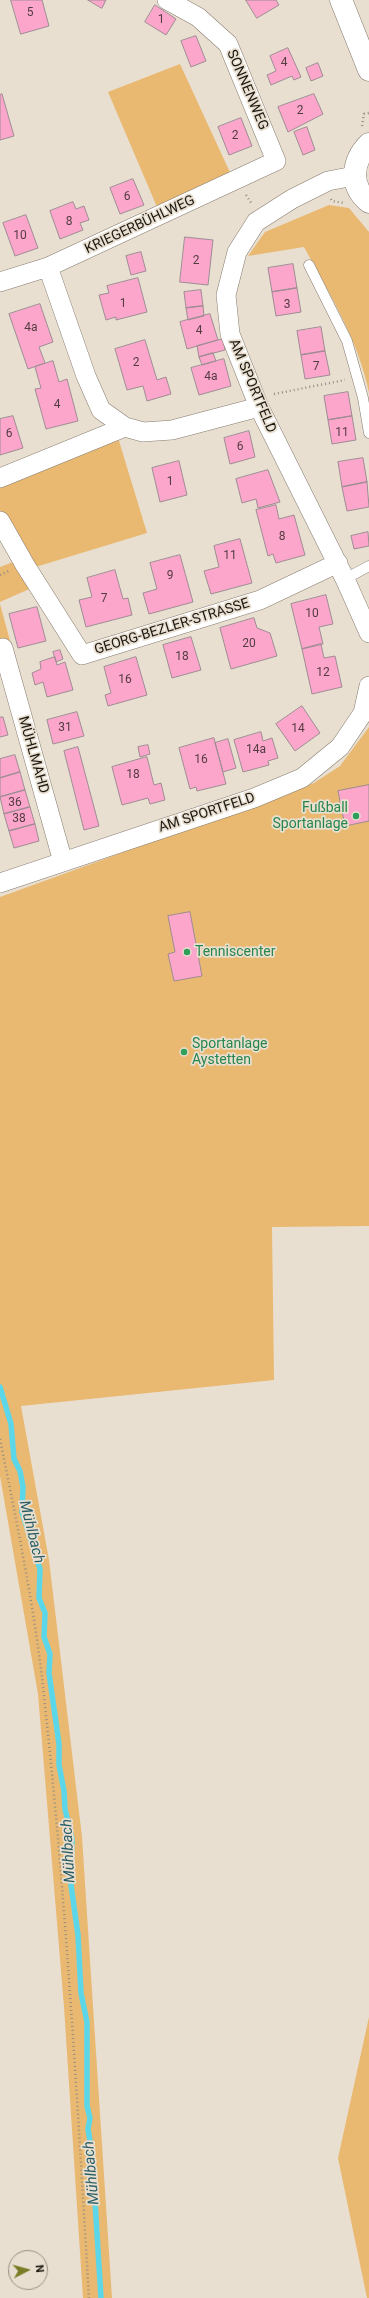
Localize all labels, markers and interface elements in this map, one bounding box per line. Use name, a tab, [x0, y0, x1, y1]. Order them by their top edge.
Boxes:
house number: 5	[27, 6, 33, 20]
house number: 1	[158, 13, 164, 27]
street label: SONNENWEG	[223, 47, 271, 133]
house number: 4	[281, 56, 287, 70]
house number: 2	[297, 104, 303, 118]
house number: 2	[232, 129, 238, 143]
house number: 6	[124, 190, 130, 204]
street label: KRIEGERBÜHLWEG	[82, 192, 198, 258]
house number: 8	[66, 215, 72, 229]
house number: 10	[13, 229, 27, 243]
house number: 2	[193, 254, 199, 268]
house number: 1	[120, 297, 126, 311]
house number: 3	[284, 298, 290, 312]
house number: 4a	[24, 321, 38, 335]
house number: 4	[196, 324, 202, 338]
street label: AM SPORTFELD	[225, 336, 279, 436]
house number: 2	[133, 356, 139, 370]
house number: 7	[313, 360, 319, 374]
house number: 4a	[204, 370, 218, 384]
house number: 4	[54, 398, 60, 412]
house number: 11	[335, 426, 349, 440]
house number: 6	[6, 427, 12, 441]
house number: 6	[237, 440, 243, 454]
house number: 1	[167, 475, 173, 489]
house number: 8	[279, 530, 285, 544]
house number: 11	[223, 549, 237, 563]
house number: 9	[167, 569, 173, 583]
house number: 7	[101, 592, 107, 606]
street label: GEORG-BEZLER-STRASSE	[92, 595, 252, 659]
house number: 10	[305, 607, 319, 621]
house number: 20	[242, 637, 256, 651]
house number: 18	[175, 650, 189, 664]
house number: 12	[316, 666, 330, 680]
house number: 16	[118, 673, 132, 687]
street label: MÜHLMAHD	[14, 714, 52, 796]
house number: 31	[58, 721, 72, 735]
house number: 14	[291, 722, 305, 736]
house number: 14a	[246, 743, 266, 757]
house number: 16	[194, 753, 208, 767]
house number: 18	[126, 768, 140, 782]
street label: AM SPORTFELD	[157, 789, 257, 837]
house number: 36	[8, 796, 22, 810]
place label: Fußball Sportanlage	[273, 800, 348, 832]
marker: Fußball Sportanlage	[351, 811, 361, 821]
house number: 38	[12, 812, 26, 826]
place label: Tenniscenter	[195, 944, 275, 960]
marker: Tenniscenter	[182, 947, 192, 957]
place label: Sportanlage Aystetten	[192, 1036, 267, 1068]
marker: Sportanlage Aystetten	[179, 1047, 189, 1057]
water label: Mühlbach	[15, 1499, 47, 1565]
water label: Mühlbach	[58, 1819, 80, 1883]
water label: Mühlbach	[80, 2140, 104, 2206]
north arrow	[8, 2250, 48, 2290]
text: N	[33, 2264, 46, 2273]

